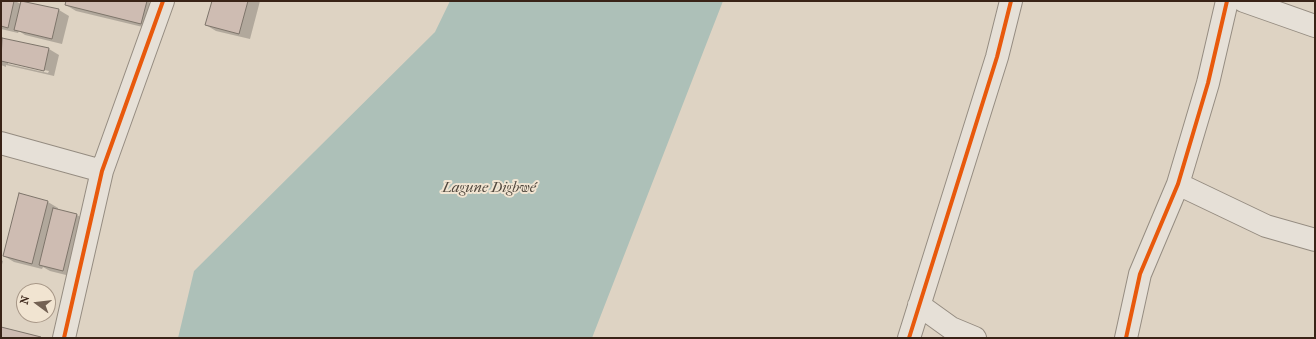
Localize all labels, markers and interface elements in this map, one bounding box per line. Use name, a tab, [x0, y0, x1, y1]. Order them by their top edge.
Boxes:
water label: Lagune Digbwé	[442, 179, 536, 197]
north arrow	[16, 283, 56, 323]
text: N	[18, 294, 32, 306]

